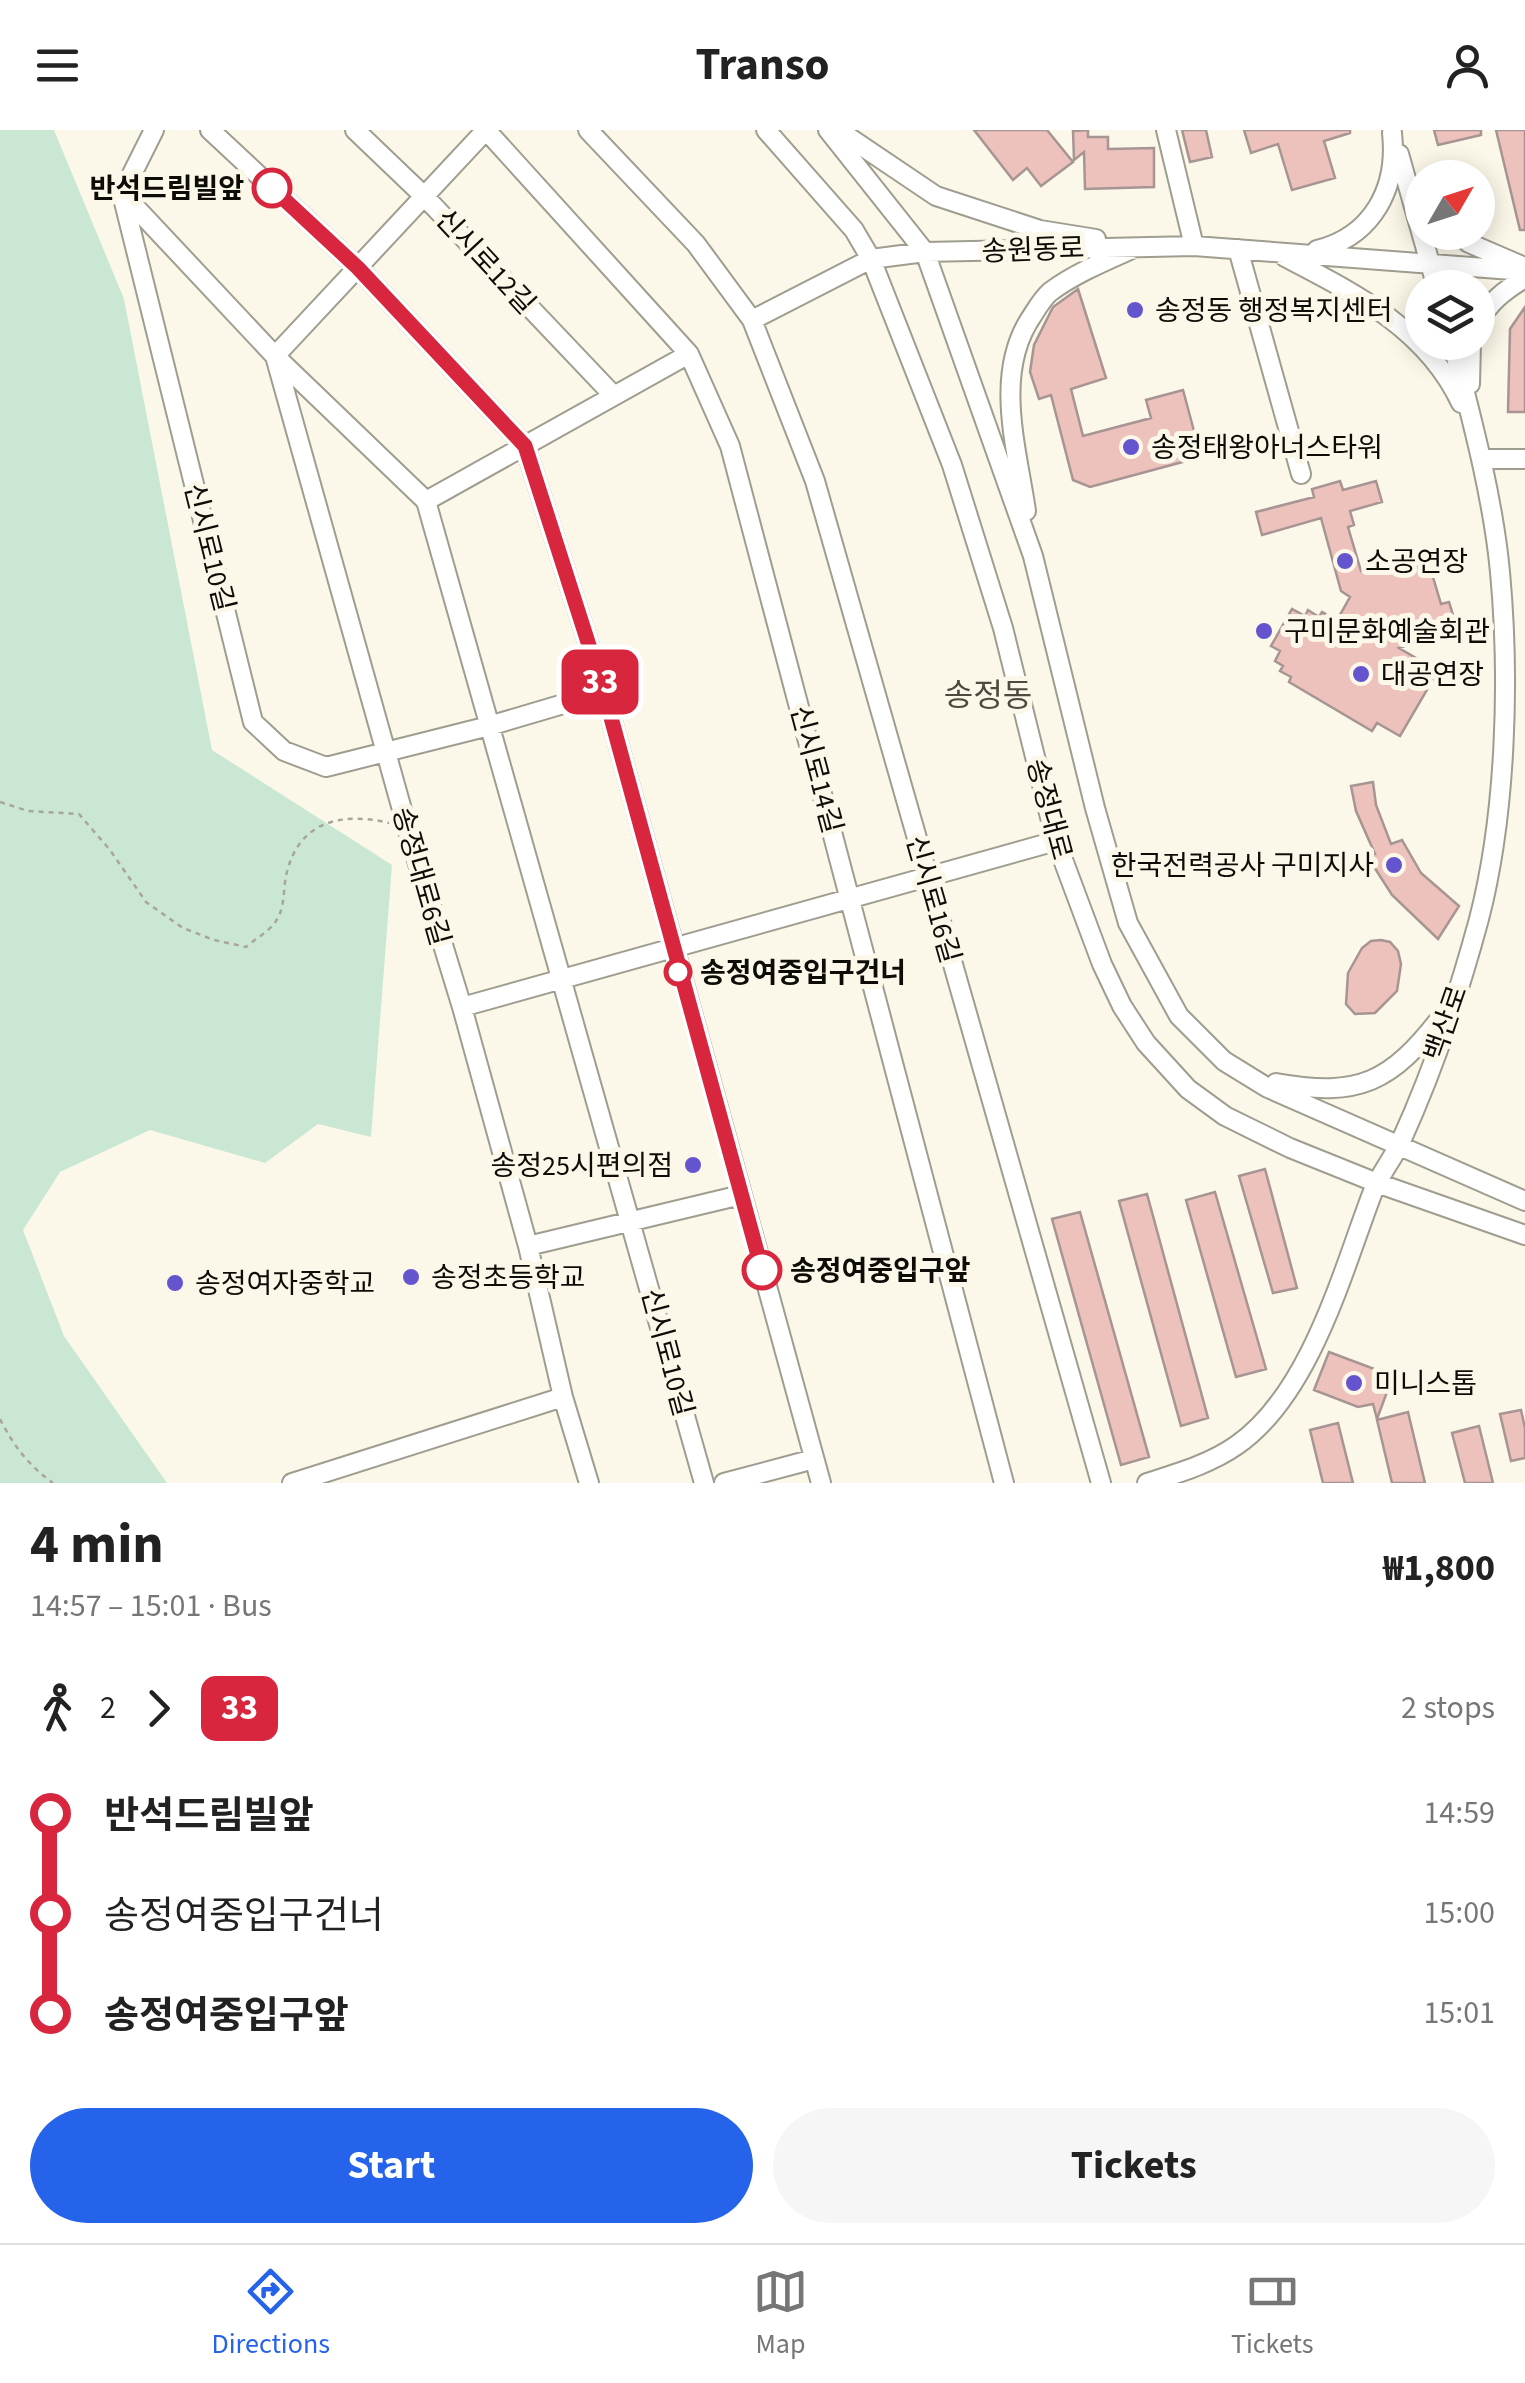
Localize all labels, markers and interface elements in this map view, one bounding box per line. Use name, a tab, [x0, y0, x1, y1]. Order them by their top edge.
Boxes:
text: Transo	[695, 33, 830, 97]
icon: menu	[30, 38, 85, 93]
icon: person	[1440, 38, 1495, 93]
north arrow	[1405, 160, 1495, 250]
map controls	[1405, 160, 1495, 360]
place label: 반석드림빌앞	[89, 169, 244, 209]
marker: 반석드림빌앞	[253, 169, 291, 207]
street label: 신시로12길	[426, 200, 545, 323]
street label: 송원동로	[981, 228, 1085, 272]
button: layers	[1405, 270, 1495, 360]
place label: 송정동 행정복지센터	[1155, 291, 1392, 331]
marker: 송정동 행정복지센터	[1124, 299, 1146, 321]
place label: 송정태왕아너스타워	[1151, 428, 1383, 468]
marker: 송정태왕아너스타워	[1120, 436, 1142, 458]
street label: 신시로10길	[174, 479, 244, 616]
place label: 소공연장	[1365, 542, 1468, 582]
marker: 소공연장	[1334, 550, 1356, 572]
place label: 구미문화예술회관	[1284, 612, 1490, 652]
marker: 구미문화예술회관	[1253, 620, 1275, 642]
line badge: 33	[555, 650, 645, 714]
place label: 대공연장	[1381, 655, 1484, 695]
text: 33	[582, 657, 618, 707]
marker: 대공연장	[1350, 663, 1372, 685]
district label: 송정동	[944, 673, 1032, 719]
street label: 신시로14길	[780, 701, 852, 838]
street label: 송정대로	[1016, 754, 1082, 864]
street label: 송정대로6길	[382, 802, 460, 950]
street label: 신시로16길	[896, 831, 970, 968]
place label: 한국전력공사 구미지사	[1111, 846, 1374, 886]
marker: 한국전력공사 구미지사	[1383, 854, 1405, 876]
place label: 송정여중입구건너	[700, 953, 906, 993]
marker: 송정여중입구건너	[665, 959, 691, 985]
street label: 백산로	[1414, 980, 1477, 1066]
place label: 송정25시편의점	[491, 1146, 673, 1186]
marker: 송정25시편의점	[682, 1154, 704, 1176]
marker: 송정여중입구앞	[743, 1251, 781, 1289]
place label: 송정여중입구앞	[790, 1251, 971, 1291]
place label: 송정초등학교	[431, 1258, 586, 1298]
place label: 송정여자중학교	[195, 1264, 375, 1304]
marker: 송정초등학교	[400, 1266, 422, 1288]
marker: 송정여자중학교	[164, 1272, 186, 1294]
street label: 신시로10길	[631, 1284, 703, 1421]
place label: 미니스톱	[1374, 1364, 1477, 1404]
marker: 미니스톱	[1343, 1372, 1365, 1394]
text: 4 min	[30, 1506, 164, 1584]
text: ₩1,800	[1383, 1541, 1495, 1595]
text: 14:57 – 15:01 · Bus	[30, 1583, 272, 1629]
icon: walk	[30, 1681, 85, 1736]
icon: forward	[131, 1681, 186, 1736]
text: 33	[221, 1683, 258, 1733]
text: 2	[100, 1685, 116, 1731]
text: 2 stops	[1401, 1685, 1495, 1731]
text: 반석드림빌앞	[104, 1789, 314, 1843]
text: 14:59	[1423, 1790, 1495, 1836]
text: 송정여중입구건너	[104, 1889, 384, 1943]
text: 15:00	[1423, 1890, 1495, 1936]
text: 송정여중입구앞	[104, 1989, 349, 2043]
text: 15:01	[1423, 1990, 1495, 2036]
button: Start	[30, 2108, 753, 2223]
button: Tickets	[773, 2108, 1495, 2223]
tab: Directions	[211, 2264, 330, 2364]
tab: Map	[753, 2264, 808, 2364]
tab: Tickets	[1231, 2264, 1314, 2364]

